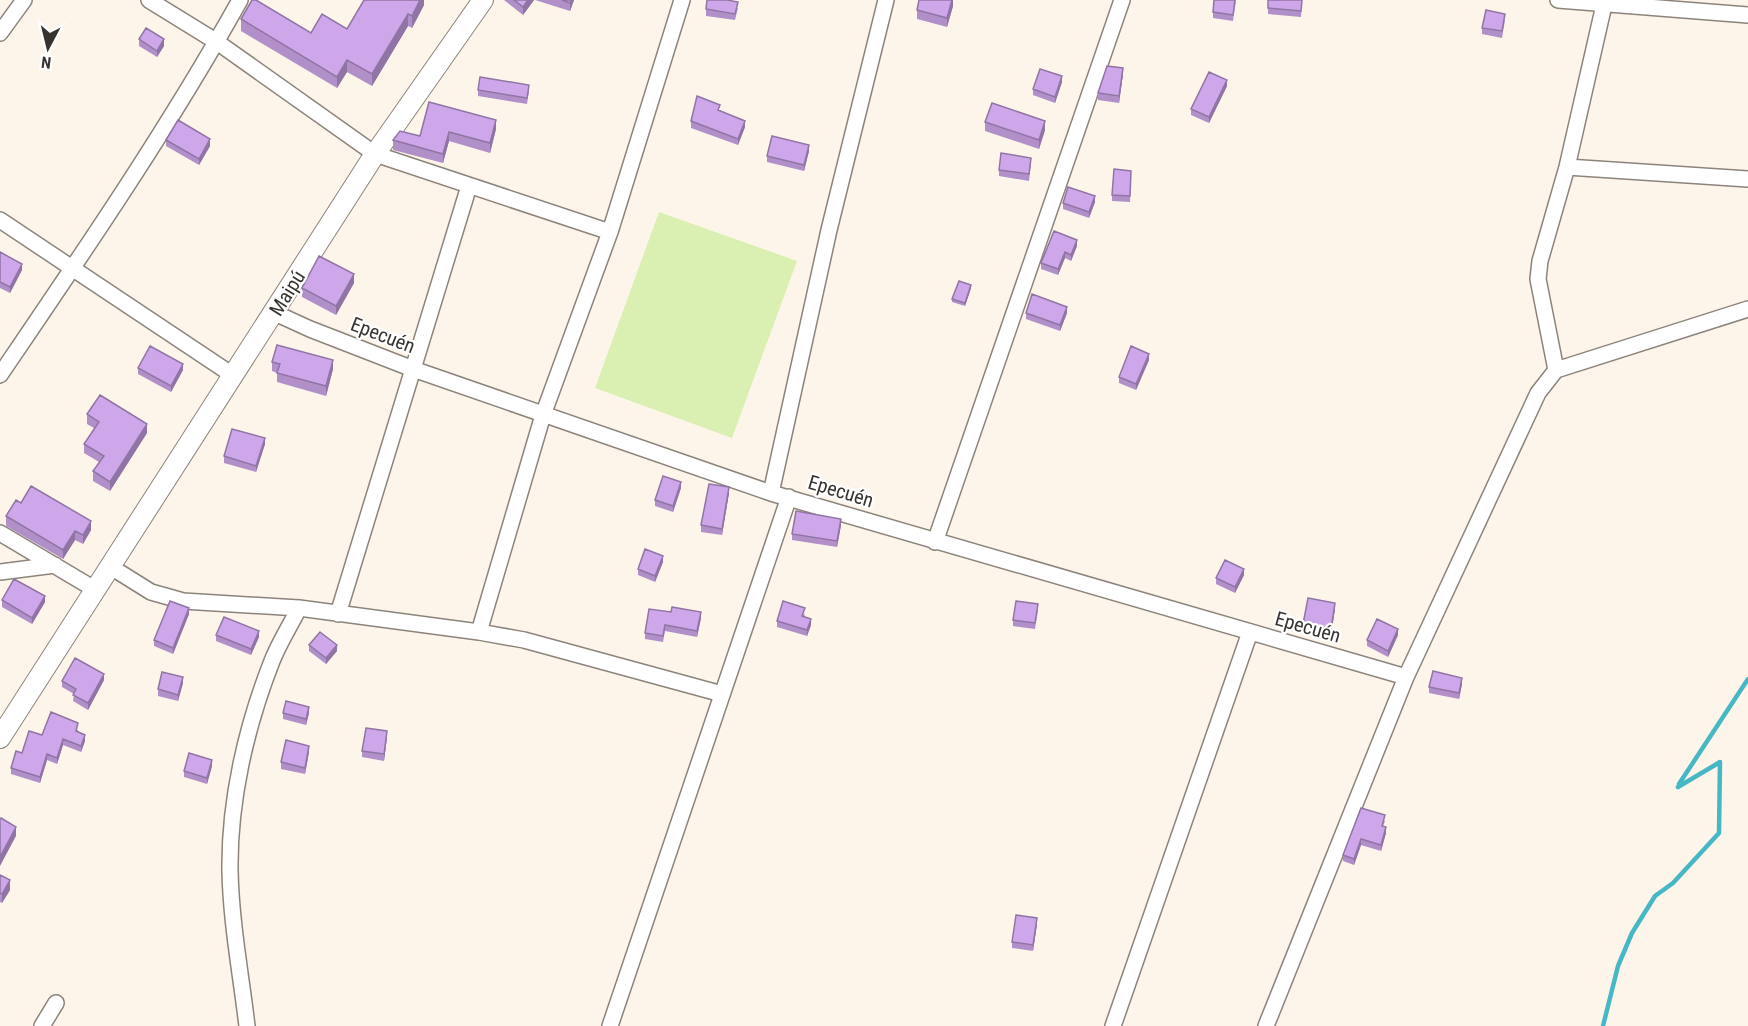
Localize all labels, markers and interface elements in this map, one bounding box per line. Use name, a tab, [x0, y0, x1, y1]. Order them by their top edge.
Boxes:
north arrow	[18, 18, 78, 78]
text: N	[40, 52, 52, 72]
street label: Maipú	[264, 266, 310, 320]
street label: Epecuén	[347, 312, 419, 358]
street label: Epecuén	[805, 470, 877, 512]
street label: Epecuén	[1272, 606, 1344, 648]

